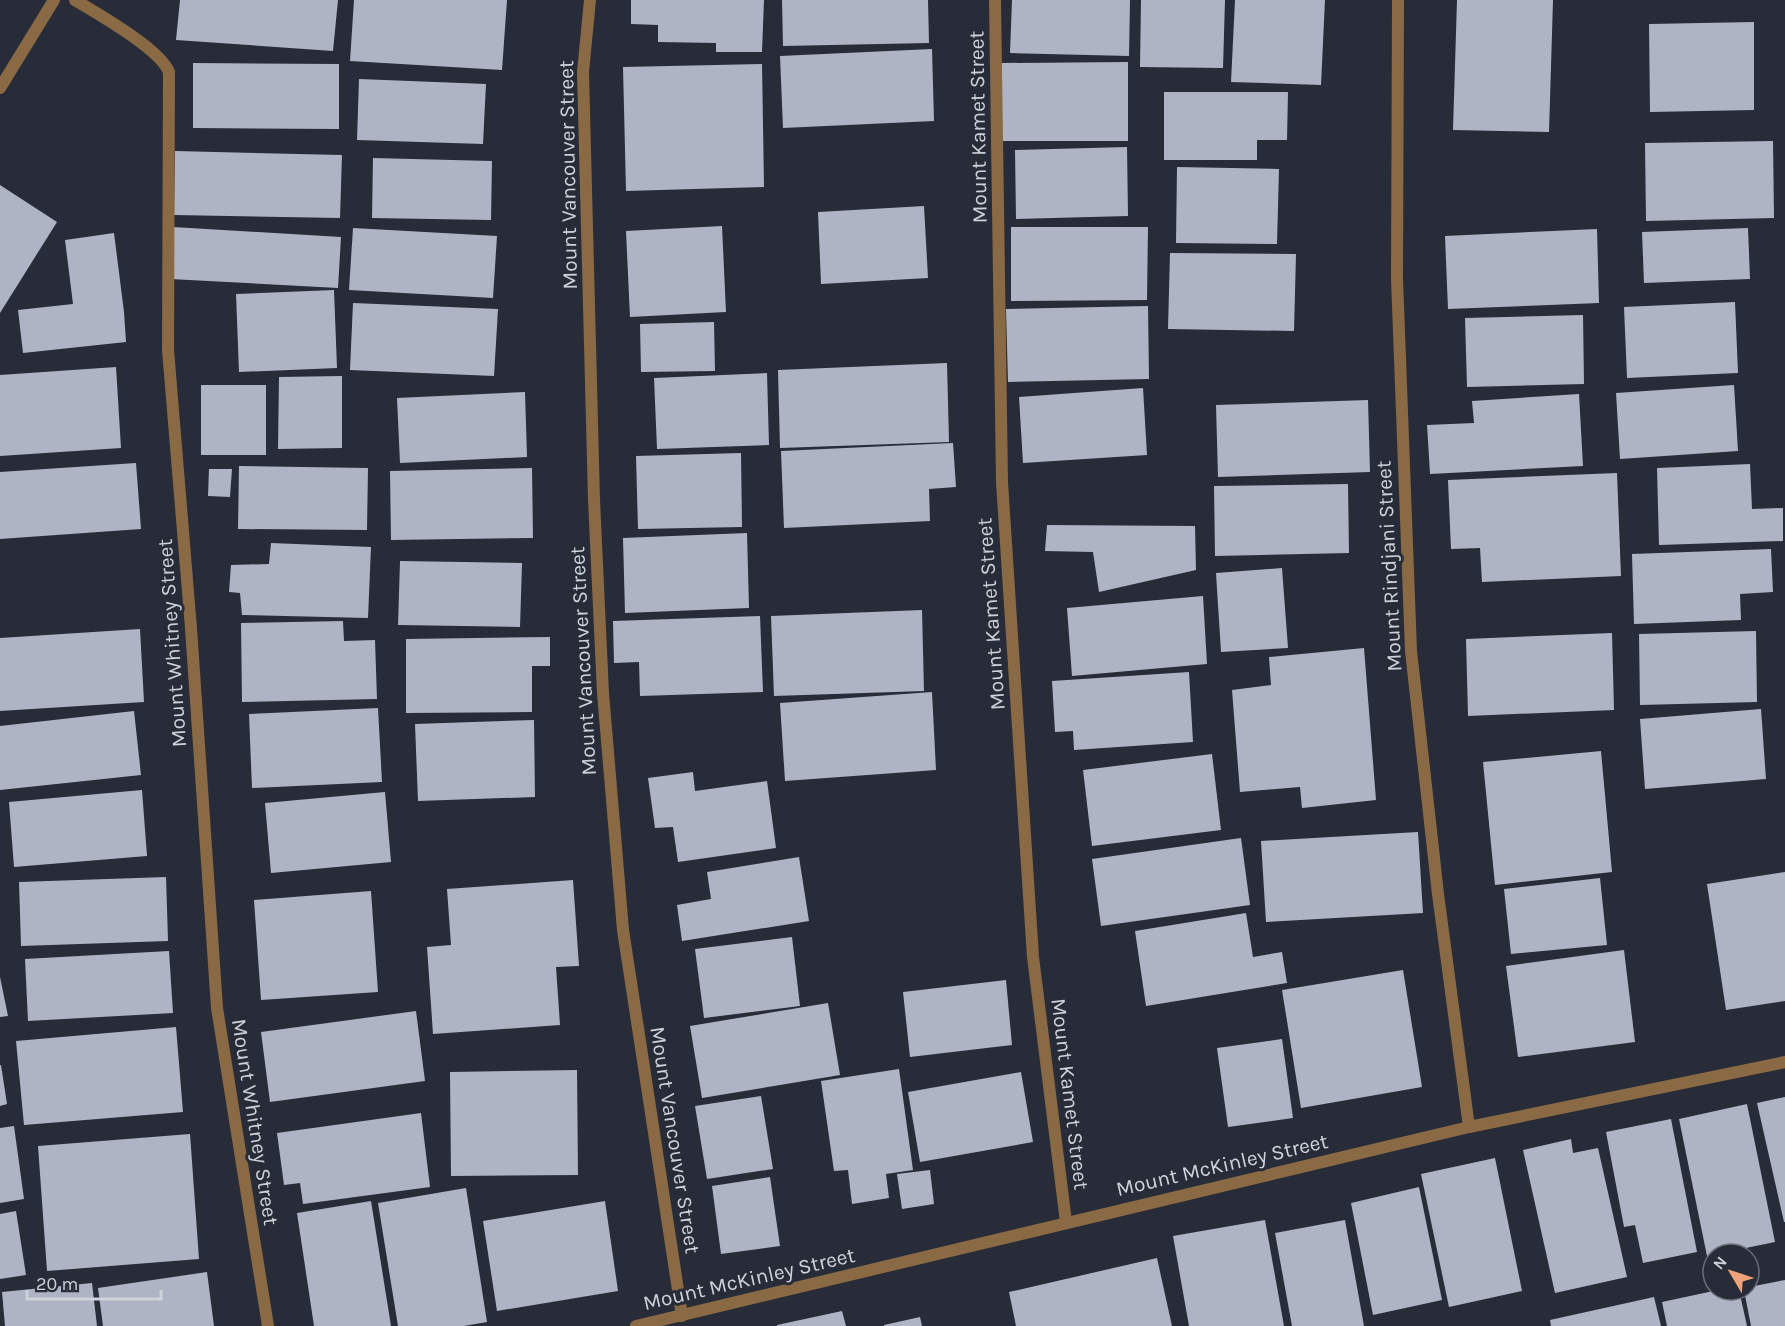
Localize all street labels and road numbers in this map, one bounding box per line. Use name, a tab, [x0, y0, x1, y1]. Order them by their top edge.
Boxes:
street label: Mount Kamet Street	[964, 30, 992, 224]
street label: Mount Vancouver Street	[554, 60, 582, 290]
street label: Mount Rindjani Street	[1371, 460, 1407, 672]
street label: Mount Kamet Street	[972, 517, 1010, 711]
street label: Mount Whitney Street	[153, 538, 191, 748]
street label: Mount Vancouver Street	[565, 546, 601, 776]
street label: Mount Kamet Street	[1046, 997, 1094, 1191]
street label: Mount Whitney Street	[227, 1017, 283, 1227]
street label: Mount Vancouver Street	[645, 1025, 705, 1255]
street label: Mount McKinley Street	[1114, 1129, 1330, 1201]
street label: Mount McKinley Street	[641, 1243, 857, 1315]

